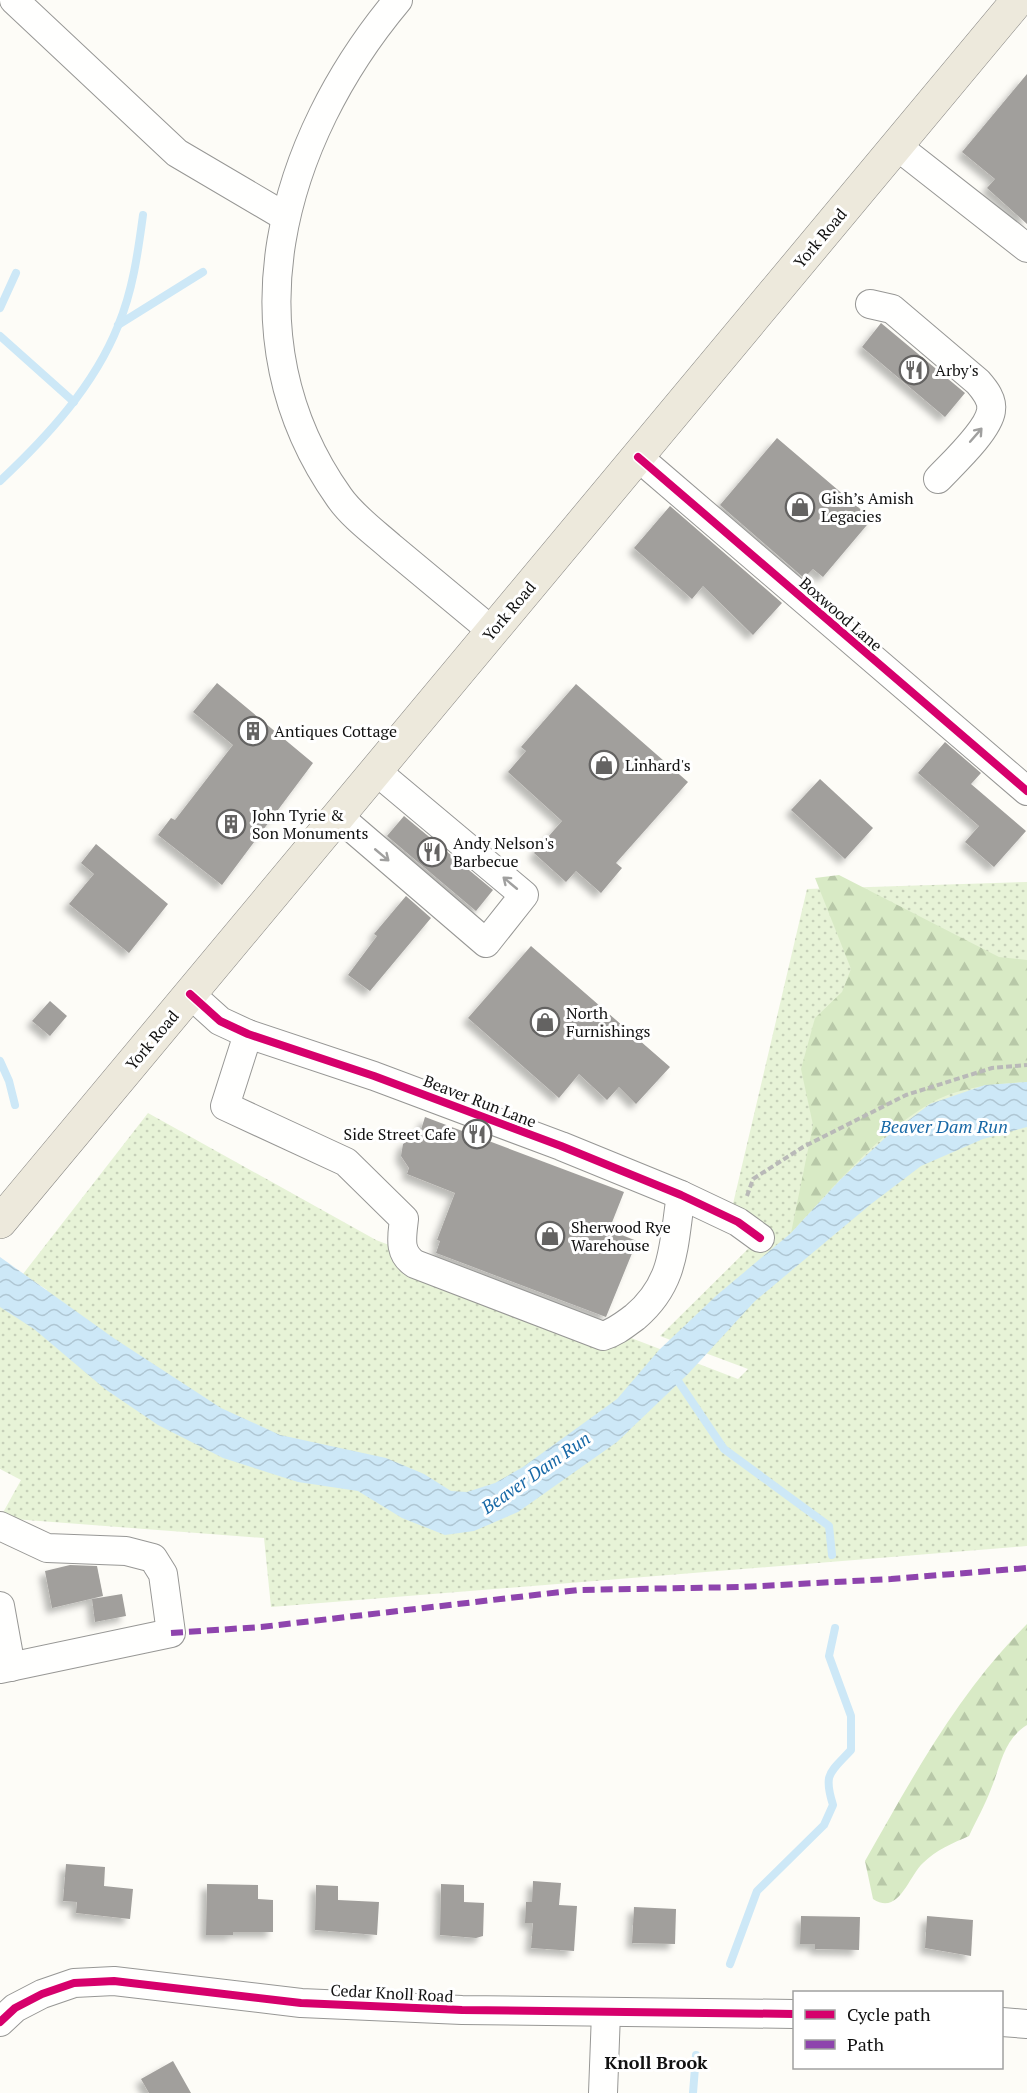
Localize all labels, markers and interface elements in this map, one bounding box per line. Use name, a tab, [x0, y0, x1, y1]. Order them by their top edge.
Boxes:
street label: York Road	[789, 203, 852, 273]
restaurant icon: Arby's	[898, 354, 930, 386]
place label: Arby's	[935, 359, 979, 381]
one-way arrow	[970, 427, 983, 443]
place label: Gish’s Amish Legacies	[821, 487, 914, 527]
shop icon: Gish’s Amish Legacies	[784, 491, 816, 523]
street label: Boxwood Lane	[795, 572, 887, 656]
street label: York Road	[478, 576, 541, 646]
building icon: Antiques Cottage	[237, 715, 269, 747]
place label: Antiques Cottage	[274, 720, 397, 742]
shop icon: Linhard's	[588, 749, 620, 781]
place label: Linhard's	[625, 754, 691, 776]
place label: John Tyrie & Son Monuments	[252, 804, 369, 844]
building icon: John Tyrie & Son Monuments	[215, 808, 247, 840]
place label: Andy Nelson's Barbecue	[453, 832, 554, 872]
restaurant icon: Andy Nelson's Barbecue	[416, 836, 448, 868]
one-way arrow	[374, 848, 390, 861]
one-way arrow	[503, 876, 518, 890]
place label: North Furnishings	[566, 1002, 650, 1042]
street label: York Road	[121, 1005, 184, 1075]
shop icon: North Furnishings	[529, 1006, 561, 1038]
street label: Beaver Run Lane	[420, 1069, 540, 1133]
water label: Beaver Dam Run	[879, 1114, 1008, 1138]
restaurant icon: Side Street Cafe	[461, 1118, 493, 1150]
place label: Side Street Cafe	[344, 1123, 456, 1145]
place label: Sherwood Rye Warehouse	[571, 1216, 671, 1256]
shop icon: Sherwood Rye Warehouse	[534, 1220, 566, 1252]
water label: Beaver Dam Run	[475, 1426, 595, 1519]
street label: Cedar Knoll Road	[330, 1979, 454, 2007]
legend	[793, 1991, 1003, 2069]
text: Cycle path	[847, 2002, 931, 2026]
text: Path	[847, 2032, 884, 2056]
district label: Knoll Brook	[604, 2050, 708, 2074]

